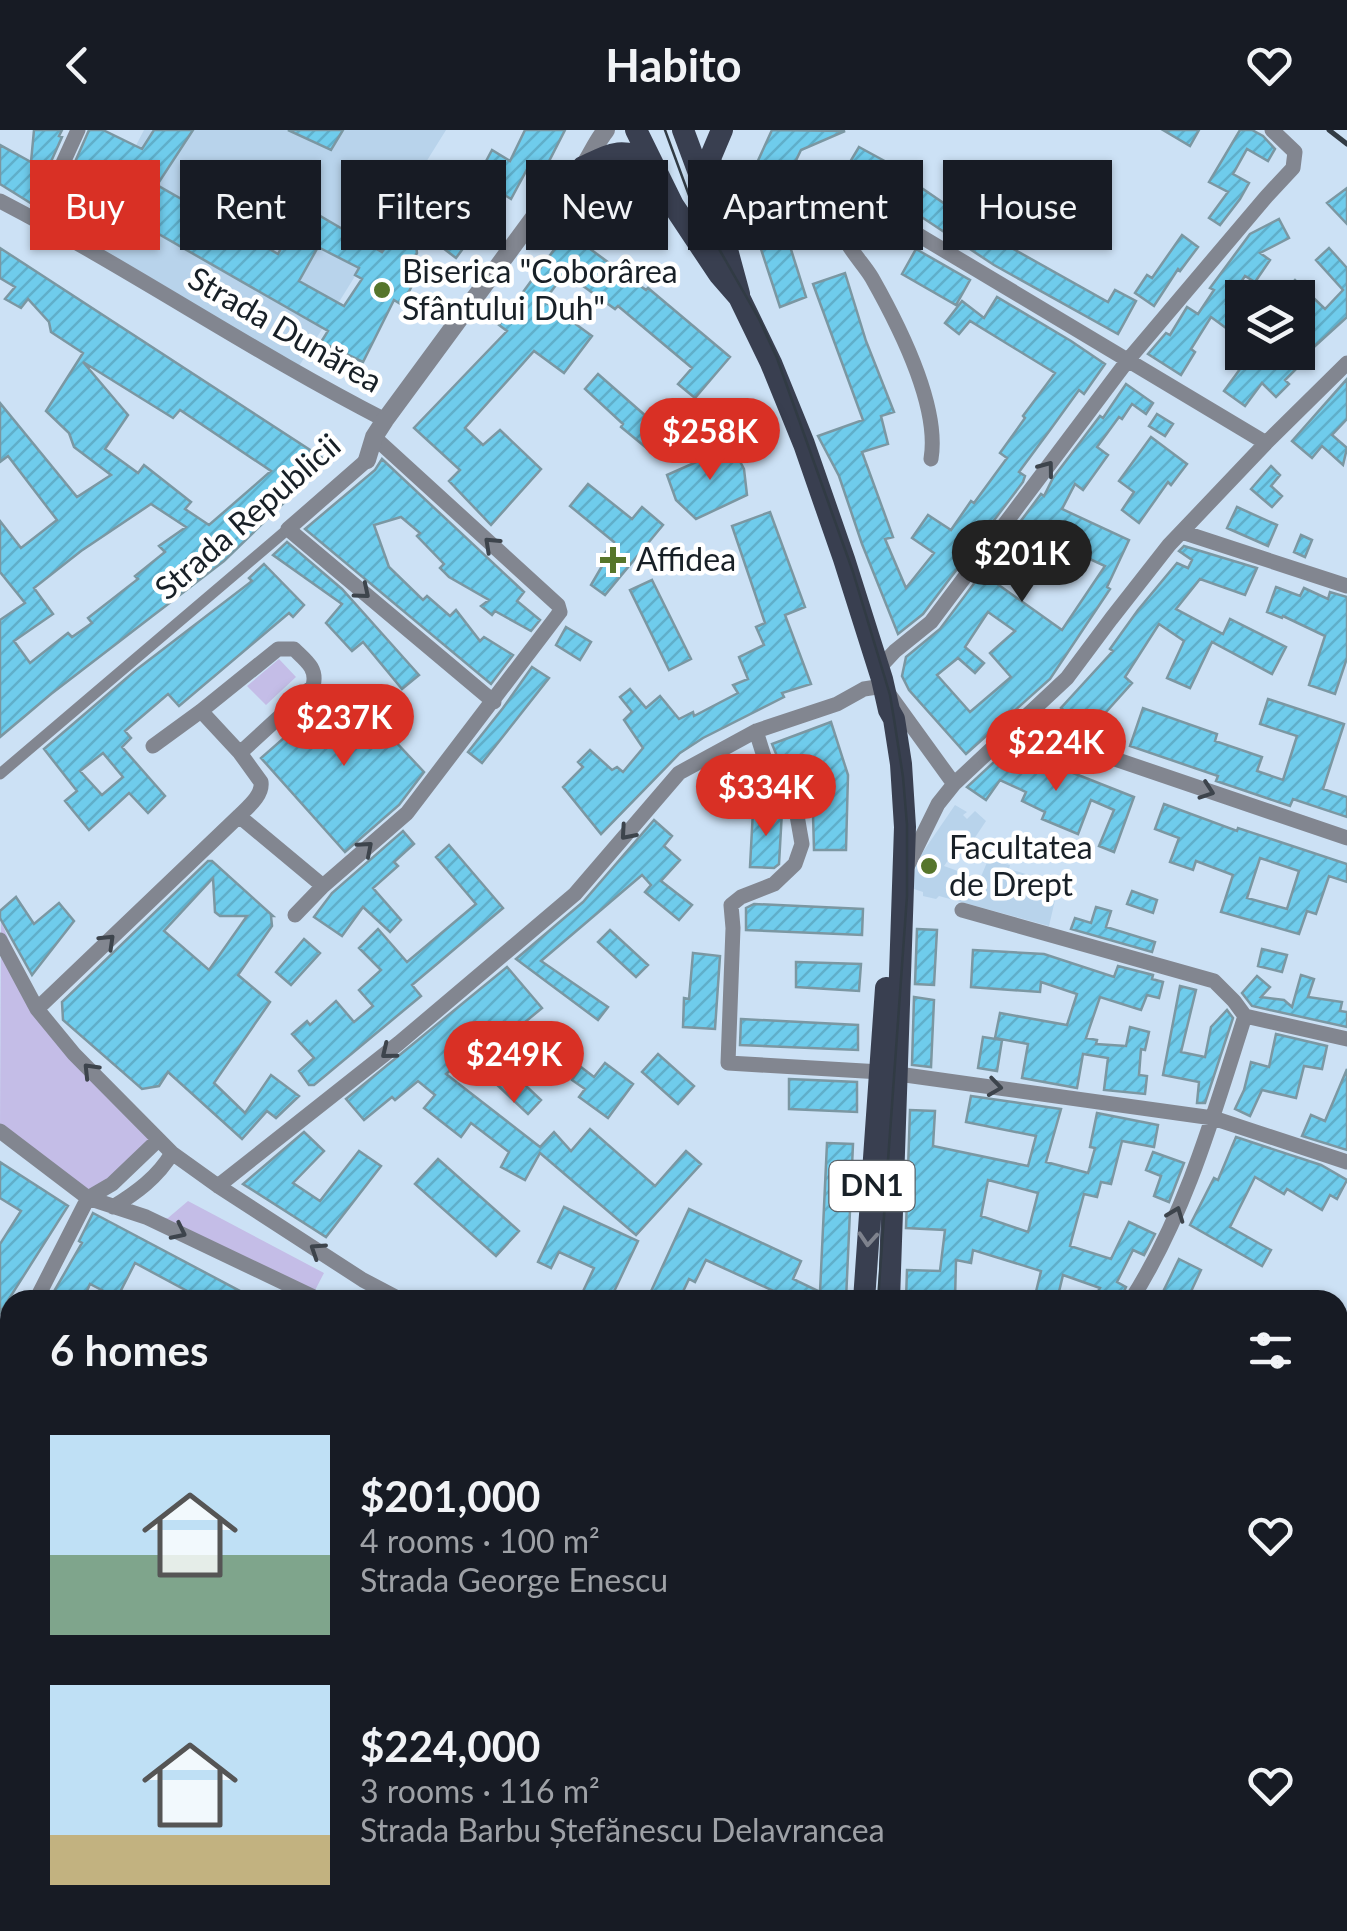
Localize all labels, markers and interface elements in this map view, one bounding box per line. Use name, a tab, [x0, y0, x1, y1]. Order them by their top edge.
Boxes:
icon: back	[50, 38, 105, 93]
text: Habito	[605, 38, 742, 92]
icon: heart	[1242, 38, 1297, 93]
chip: Buy	[30, 160, 160, 250]
chip: Rent	[180, 160, 321, 250]
chip: Filters	[341, 160, 506, 250]
chip: New	[526, 160, 668, 250]
chip: Apartment	[688, 160, 923, 250]
chip: House	[943, 160, 1112, 250]
place label: Biserica "Coborârea Sfântului Duh"	[402, 251, 678, 327]
street label: Strada Dunărea	[182, 258, 389, 400]
marker: Biserica "Coborârea Sfântului Duh"	[371, 279, 393, 301]
map controls	[1225, 280, 1315, 370]
button: layers	[1225, 280, 1315, 370]
pin: $258K	[640, 398, 780, 483]
text: $258K	[662, 411, 758, 450]
street label: Strada Republicii	[146, 425, 348, 607]
one-way arrow	[1035, 461, 1052, 479]
pin: $201K	[952, 520, 1092, 605]
text: $201K	[974, 533, 1070, 572]
one-way arrow	[484, 538, 503, 556]
place label: Affidea	[636, 539, 736, 578]
marker: Affidea	[600, 547, 626, 573]
one-way arrow	[351, 580, 369, 598]
pin: $237K	[274, 684, 414, 769]
text: $237K	[296, 697, 392, 736]
pin: $224K	[986, 709, 1126, 794]
text: $224K	[1008, 722, 1104, 761]
pin: $334K	[696, 754, 836, 839]
text: $334K	[718, 767, 814, 806]
one-way arrow	[1197, 779, 1214, 799]
one-way arrow	[621, 822, 639, 840]
place label: Facultatea de Drept	[949, 827, 1093, 903]
one-way arrow	[354, 842, 373, 860]
marker: Facultatea de Drept	[918, 855, 940, 877]
one-way arrow	[96, 935, 114, 953]
pin: $249K	[444, 1021, 584, 1106]
text: $249K	[466, 1034, 562, 1073]
one-way arrow	[381, 1040, 399, 1058]
one-way arrow	[84, 1064, 102, 1082]
one-way arrow	[987, 1076, 1003, 1097]
road number: DN1	[830, 1161, 914, 1211]
one-way arrow	[1164, 1206, 1184, 1223]
one-way arrow	[169, 1220, 187, 1240]
one-way arrow	[858, 1231, 880, 1247]
one-way arrow	[310, 1244, 328, 1263]
icon: filters	[1243, 1323, 1298, 1378]
text: 6 homes	[50, 1325, 208, 1375]
text: $201,000	[360, 1471, 540, 1521]
icon: home	[130, 1475, 250, 1595]
icon: heart	[1243, 1508, 1298, 1563]
text: 4 rooms · 100 m²	[360, 1521, 600, 1560]
text: Strada George Enescu	[360, 1560, 668, 1599]
text: $224,000	[360, 1721, 540, 1771]
icon: home	[130, 1725, 250, 1845]
icon: heart	[1243, 1758, 1298, 1813]
text: 3 rooms · 116 m²	[360, 1771, 600, 1810]
text: Strada Barbu Ștefănescu Delavrancea	[360, 1810, 885, 1849]

